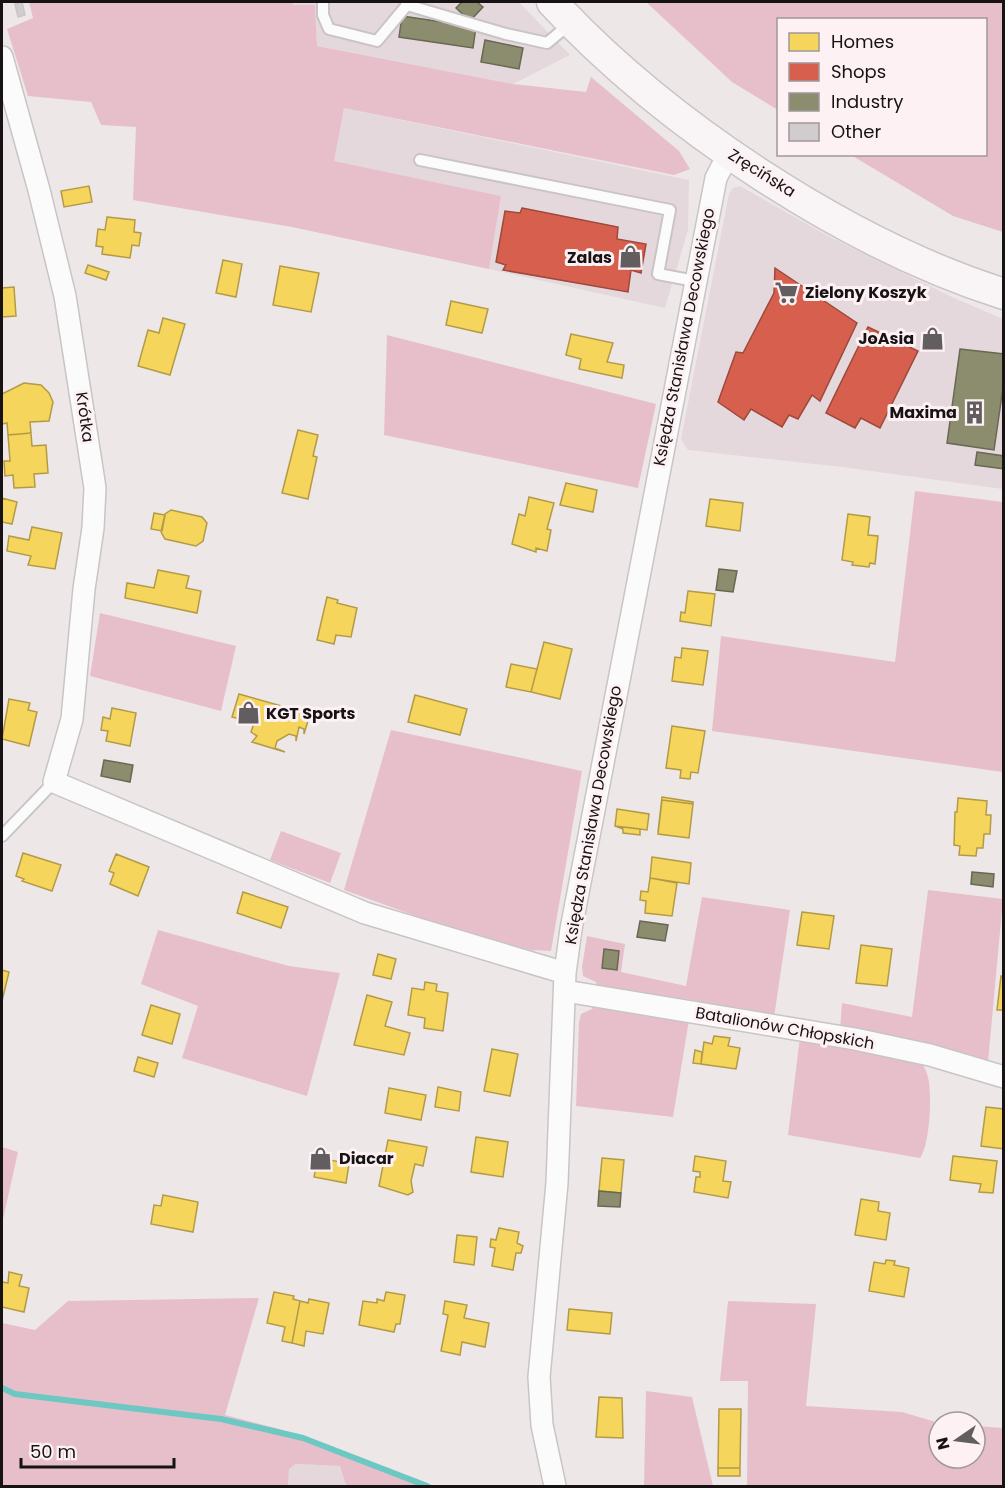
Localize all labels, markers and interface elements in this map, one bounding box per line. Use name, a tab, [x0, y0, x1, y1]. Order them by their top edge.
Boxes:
legend	[777, 18, 987, 156]
text: Homes	[831, 29, 894, 54]
text: Shops	[831, 59, 886, 84]
text: Industry	[831, 89, 903, 114]
text: Other	[831, 119, 881, 144]
street label: Zręcińska	[724, 143, 800, 203]
street label: Księdza Stanisława Decowskiego	[648, 206, 720, 468]
shop icon: Zalas	[617, 244, 643, 270]
place label: Zalas	[567, 246, 612, 269]
supermarket icon: Zielony Koszyk	[774, 279, 800, 305]
place label: Zielony Koszyk	[805, 281, 927, 304]
shop icon: JoAsia	[919, 325, 945, 351]
place label: JoAsia	[858, 327, 914, 350]
street label: Krótka	[70, 390, 100, 444]
building icon: Maxima	[962, 399, 988, 425]
place label: Maxima	[890, 401, 957, 424]
street label: Księdza Stanisława Decowskiego	[559, 684, 627, 946]
shop icon: KGT Sports	[235, 700, 261, 726]
place label: KGT Sports	[266, 702, 355, 725]
street label: Batalionów Chłopskich	[694, 1001, 876, 1055]
shop icon: Diacar	[308, 1145, 334, 1171]
place label: Diacar	[339, 1147, 394, 1170]
north arrow	[927, 1410, 987, 1470]
scale bar	[21, 1431, 174, 1469]
text: N	[930, 1435, 956, 1452]
text: 50 m	[30, 1439, 76, 1464]

